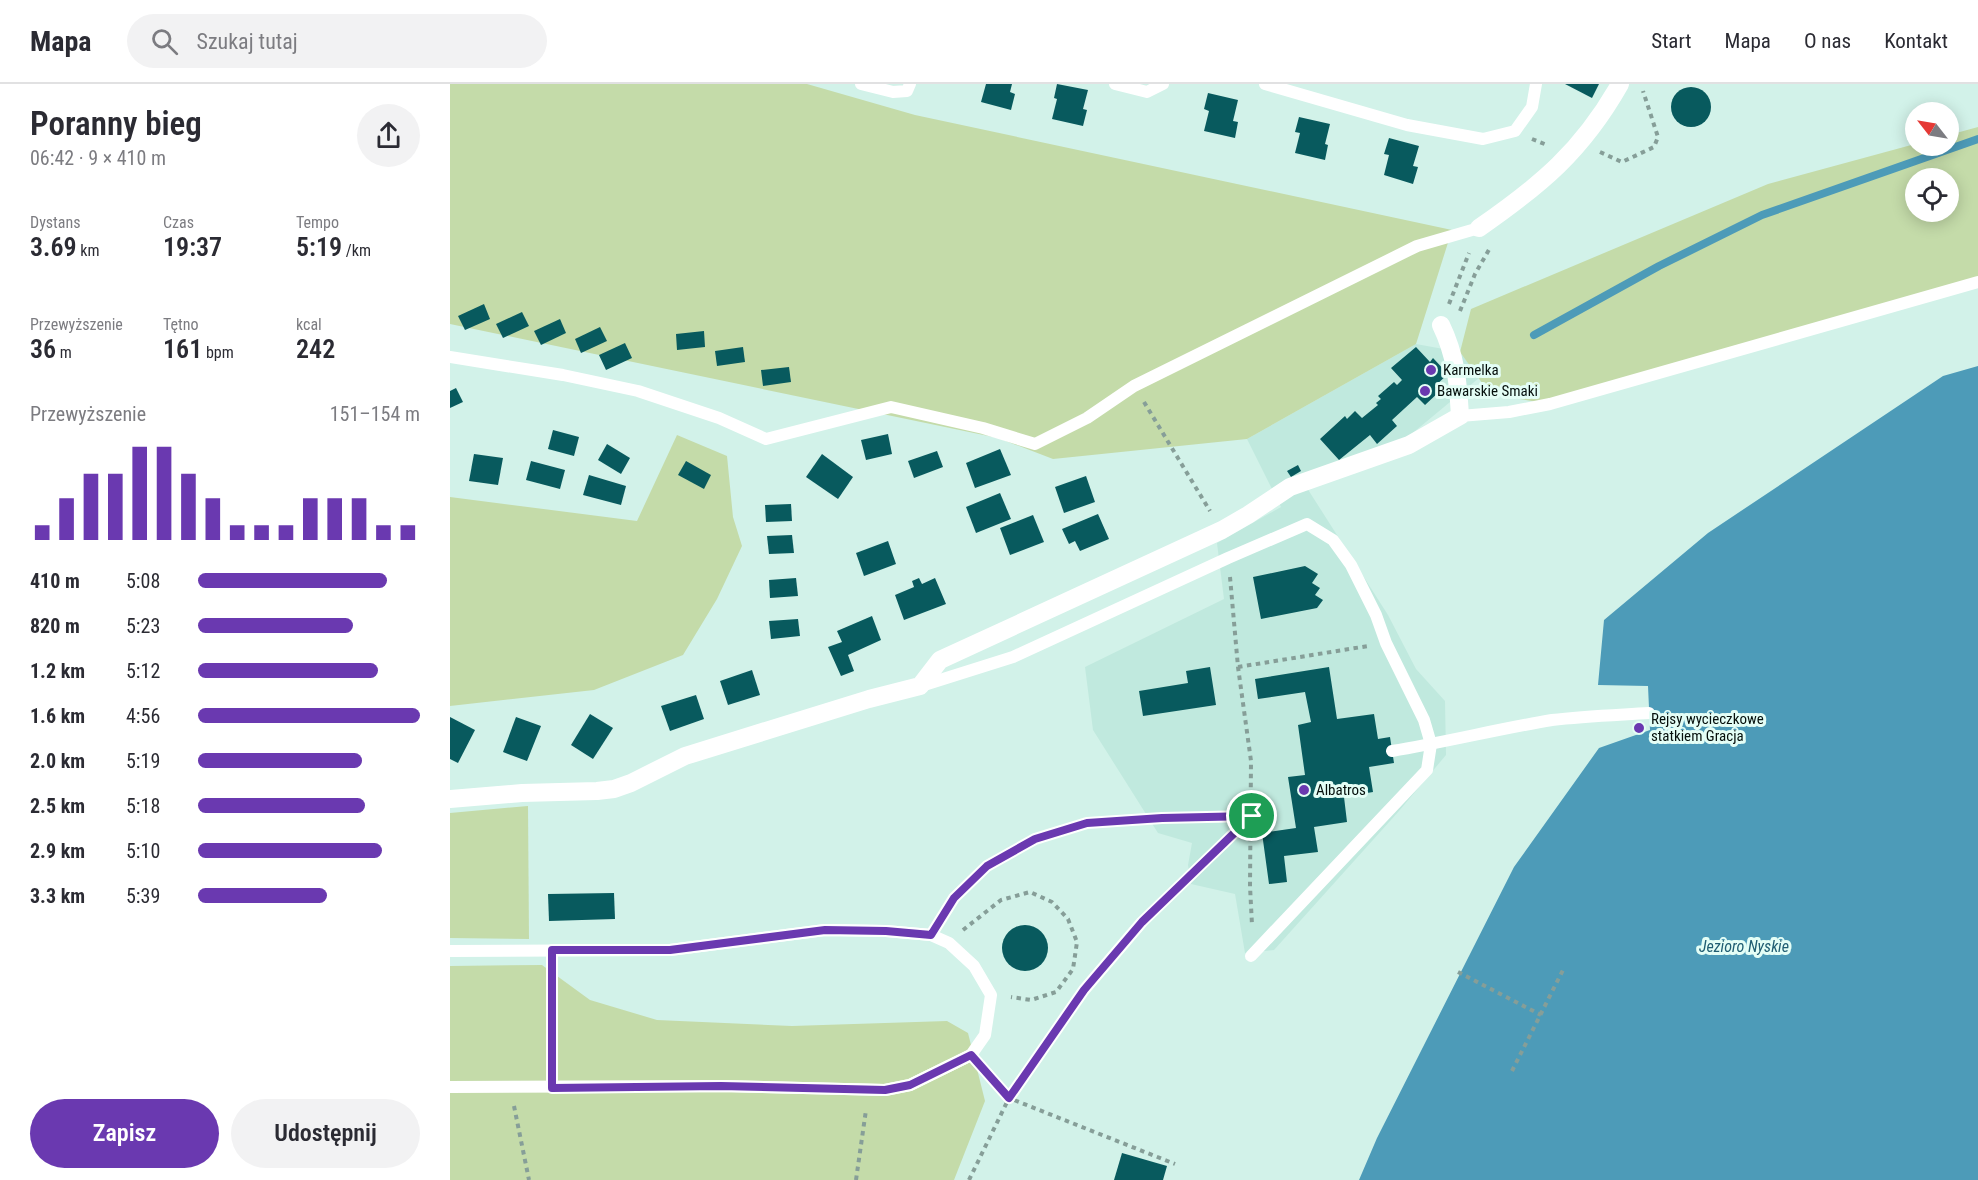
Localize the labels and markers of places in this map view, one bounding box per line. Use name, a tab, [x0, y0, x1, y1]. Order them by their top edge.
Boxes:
place label: Karmelka	[1443, 361, 1499, 379]
marker: Karmelka	[1424, 363, 1438, 377]
place label: Bawarskie Smaki	[1437, 382, 1538, 400]
marker: Bawarskie Smaki	[1418, 384, 1432, 398]
place label: Rejsy wycieczkowe statkiem Gracja	[1651, 710, 1764, 745]
marker: Rejsy wycieczkowe statkiem Gracja	[1632, 721, 1646, 735]
place label: Albatros	[1316, 781, 1366, 799]
marker: Albatros	[1297, 783, 1311, 797]
pin	[1226, 790, 1277, 841]

